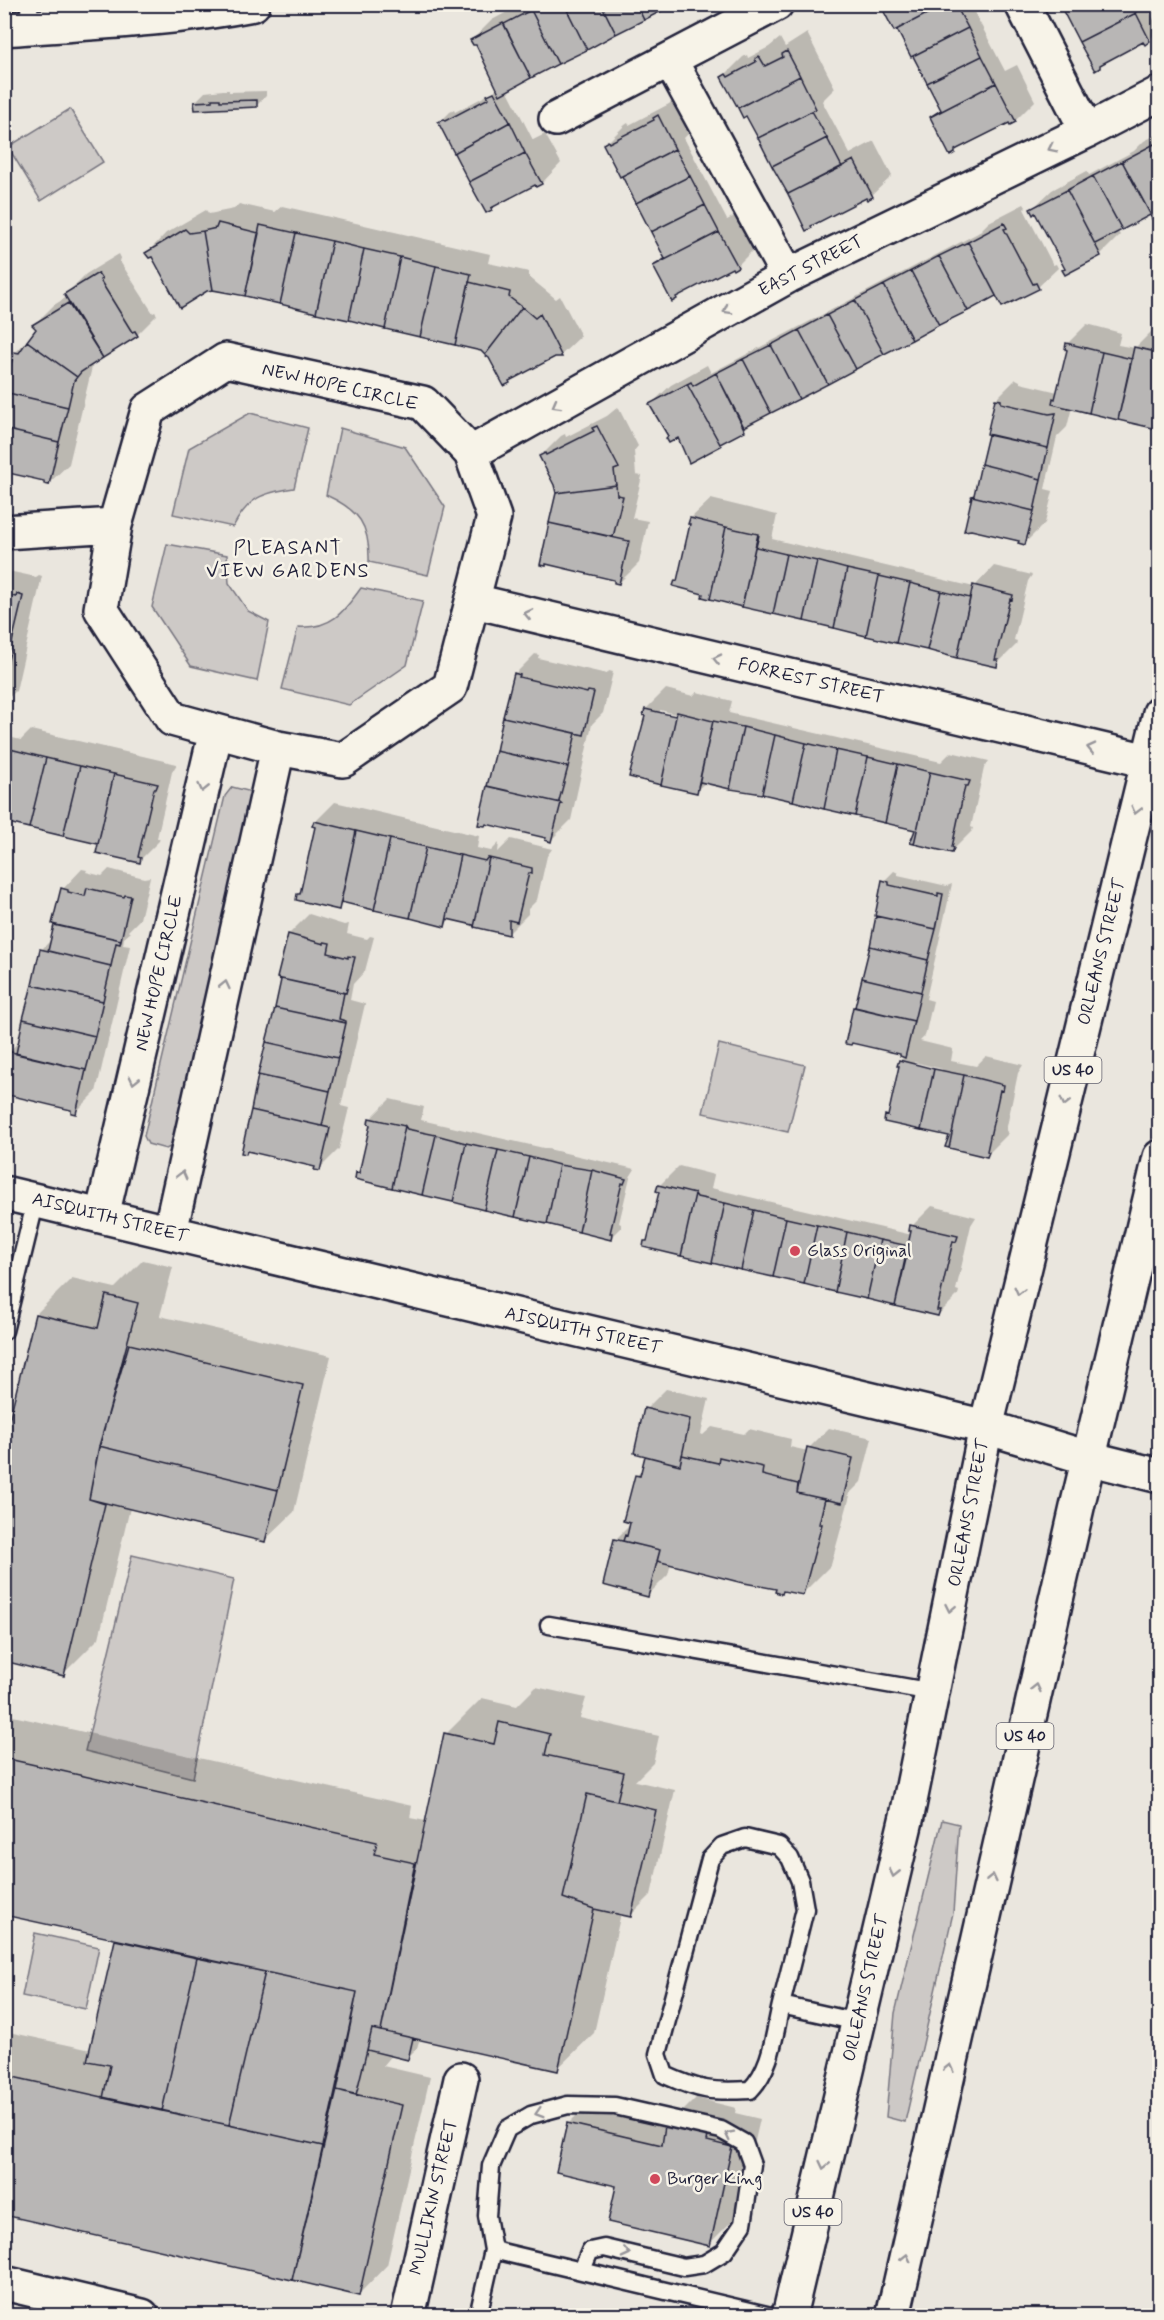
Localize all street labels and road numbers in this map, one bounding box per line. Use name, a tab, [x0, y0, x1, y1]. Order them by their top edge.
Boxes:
street label: EAST STREET	[755, 229, 867, 303]
street label: NEW HOPE CIRCLE	[260, 357, 420, 417]
street label: FORREST STREET	[736, 653, 887, 710]
street label: ORLEANS STREET	[1072, 876, 1132, 1028]
street label: NEW HOPE CIRCLE	[129, 893, 189, 1053]
road number: US 40	[1044, 1057, 1102, 1083]
street label: AISQUITH STREET	[29, 1187, 191, 1249]
street label: AISQUITH STREET	[502, 1301, 664, 1361]
street label: ORLEANS STREET	[943, 1436, 995, 1589]
road number: US 40	[996, 1723, 1054, 1749]
street label: ORLEANS STREET	[837, 1911, 895, 2064]
street label: MULLIKIN STREET	[404, 2117, 464, 2277]
road number: US 40	[784, 2199, 842, 2225]

